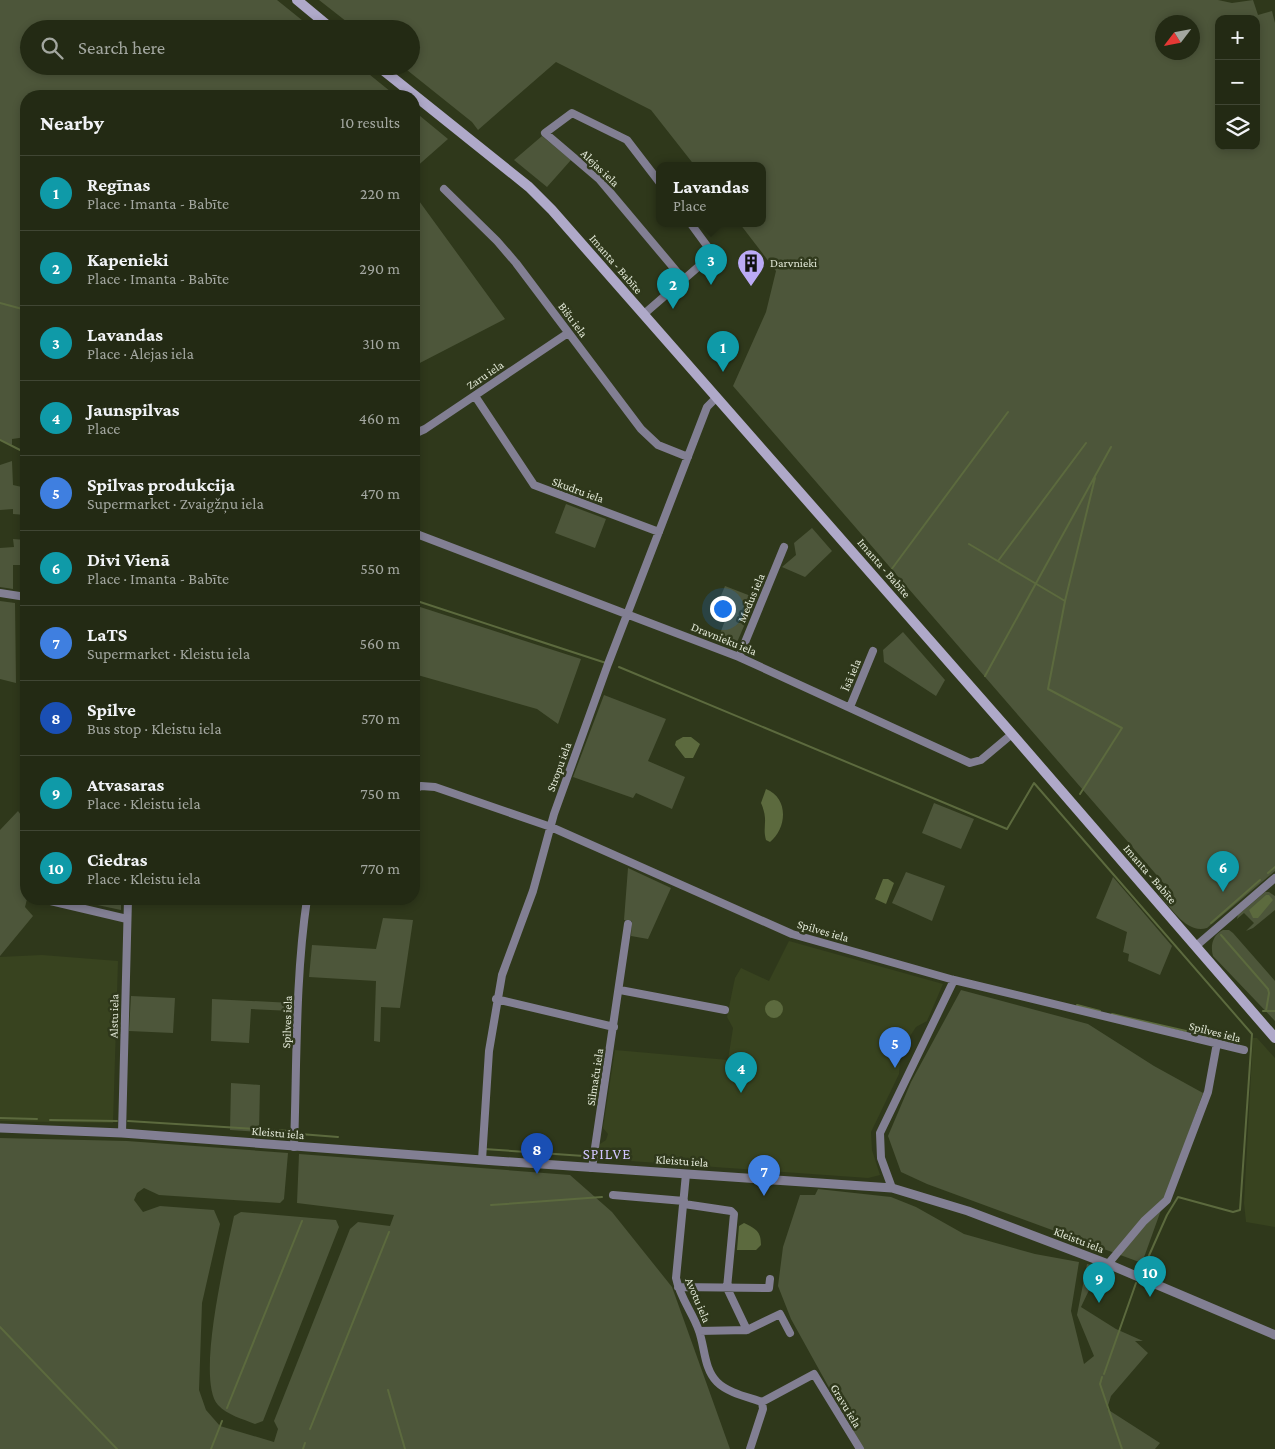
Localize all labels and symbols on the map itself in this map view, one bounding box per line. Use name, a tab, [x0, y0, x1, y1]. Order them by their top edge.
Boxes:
north arrow	[1155, 15, 1200, 60]
street label: Alejas iela	[578, 146, 622, 190]
street label: Imanta - Babīte	[586, 231, 646, 297]
pin: 3	[695, 244, 727, 285]
building icon: Darvnieki	[736, 248, 766, 287]
place label: Darvnieki	[770, 256, 817, 270]
pin: 2	[657, 268, 689, 309]
street label: Bišu iela	[555, 300, 591, 341]
pin: 1	[707, 331, 739, 372]
street label: Zaru iela	[464, 357, 507, 392]
street label: Skudru iela	[550, 474, 606, 506]
street label: Imanta - Babīte	[854, 535, 914, 601]
street label: Medus iela	[734, 571, 768, 625]
your location	[710, 596, 736, 622]
street label: Dravnieku iela	[689, 620, 759, 659]
street label: Īsā iela	[838, 657, 864, 693]
street label: Stropu iela	[544, 740, 575, 794]
street label: Imanta - Babīte	[1120, 841, 1180, 907]
pin: 6	[1207, 851, 1239, 892]
street label: Spilves iela	[796, 917, 851, 945]
street label: Alstu iela	[107, 993, 121, 1038]
street label: Spilves iela	[279, 995, 295, 1049]
street label: Spilves iela	[1188, 1019, 1243, 1045]
pin: 5	[879, 1027, 911, 1068]
street label: Silmaču iela	[584, 1047, 607, 1107]
pin: 4	[725, 1052, 757, 1093]
street label: Kleistu iela	[251, 1124, 305, 1142]
pin: 8	[521, 1133, 553, 1174]
district label: SPILVE	[583, 1146, 631, 1162]
street label: Kleistu iela	[655, 1152, 709, 1170]
pin: 7	[748, 1155, 780, 1196]
street label: Kleistu iela	[1052, 1224, 1107, 1256]
pin: 10	[1134, 1256, 1166, 1297]
pin: 9	[1083, 1262, 1115, 1303]
street label: Avotu iela	[682, 1275, 714, 1325]
street label: Gravu iela	[828, 1382, 865, 1431]

